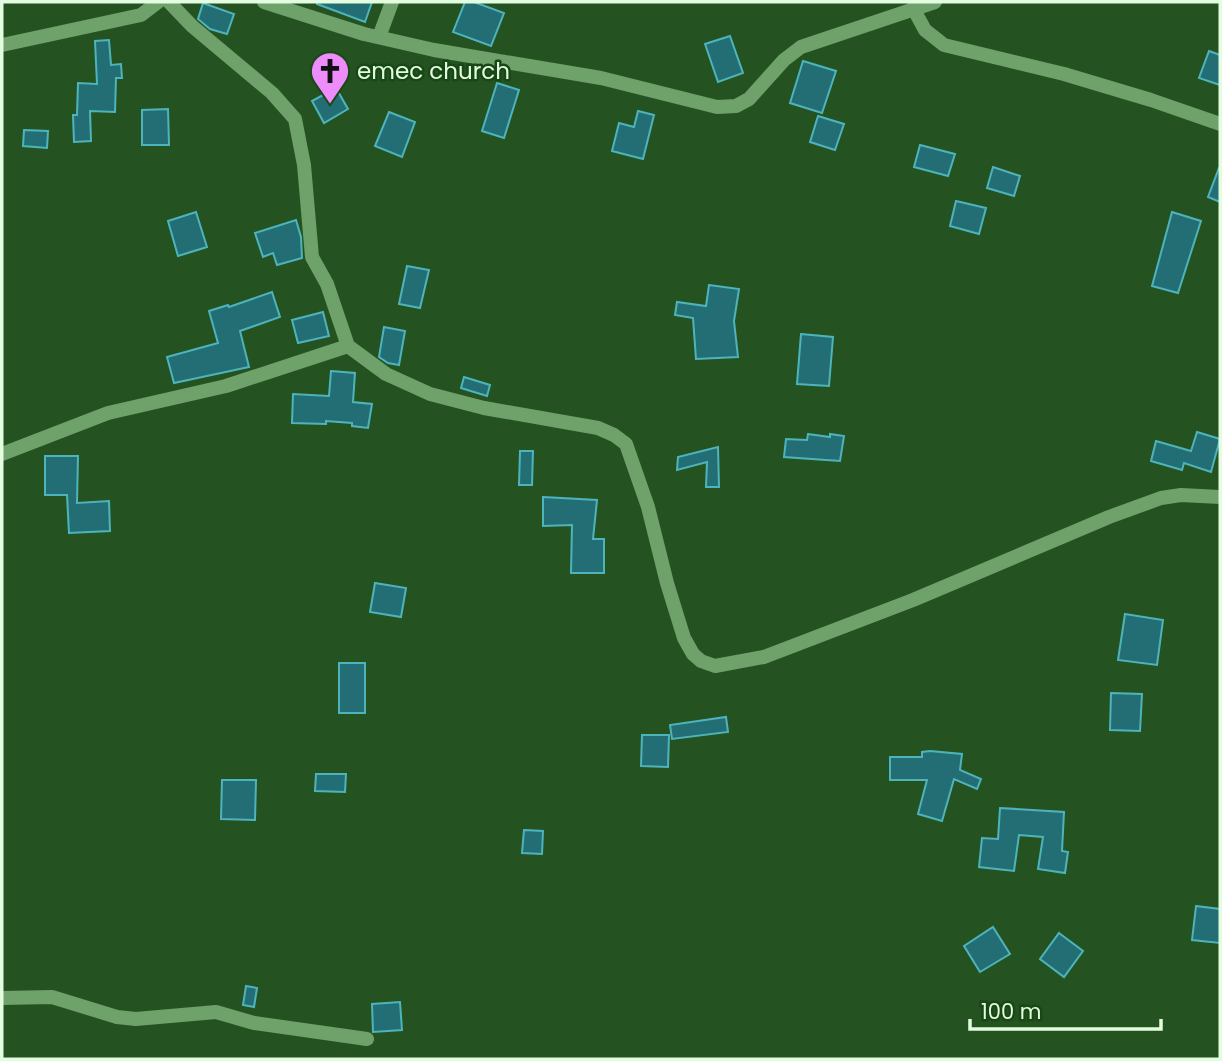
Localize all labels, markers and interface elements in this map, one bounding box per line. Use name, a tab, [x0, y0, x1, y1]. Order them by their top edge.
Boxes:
church icon: emec church	[309, 50, 351, 105]
place label: emec church	[357, 55, 510, 87]
scale bar	[970, 988, 1161, 1032]
text: 100 m	[981, 997, 1041, 1026]

